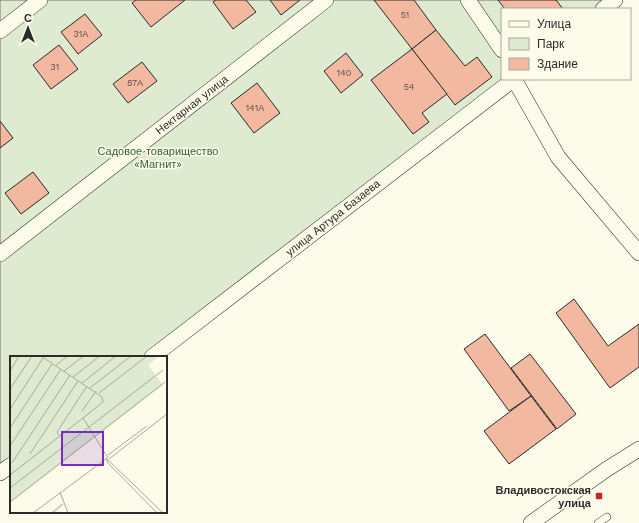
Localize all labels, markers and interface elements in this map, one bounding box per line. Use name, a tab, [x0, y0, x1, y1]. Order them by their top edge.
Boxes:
north arrow	[8, 8, 48, 48]
legend	[501, 8, 631, 80]
house number: 51	[401, 10, 409, 20]
text: С	[24, 12, 32, 25]
text: Улица	[537, 17, 571, 31]
house number: 31А	[74, 29, 88, 39]
text: Парк	[537, 37, 565, 51]
text: Здание	[537, 57, 578, 71]
house number: 31	[51, 62, 59, 72]
house number: 140	[337, 68, 352, 78]
street label: Нектарная улица	[153, 72, 231, 137]
house number: 87А	[127, 78, 143, 88]
house number: 54	[404, 82, 415, 92]
house number: 141А	[246, 103, 264, 113]
park label: Садовое товарищество «Магнит»	[98, 145, 218, 171]
street label: улица Артура Базаева	[283, 177, 383, 259]
inset map	[10, 356, 167, 513]
place label: Владивостокская улица	[495, 484, 592, 510]
marker: Владивостокская улица	[594, 491, 604, 501]

